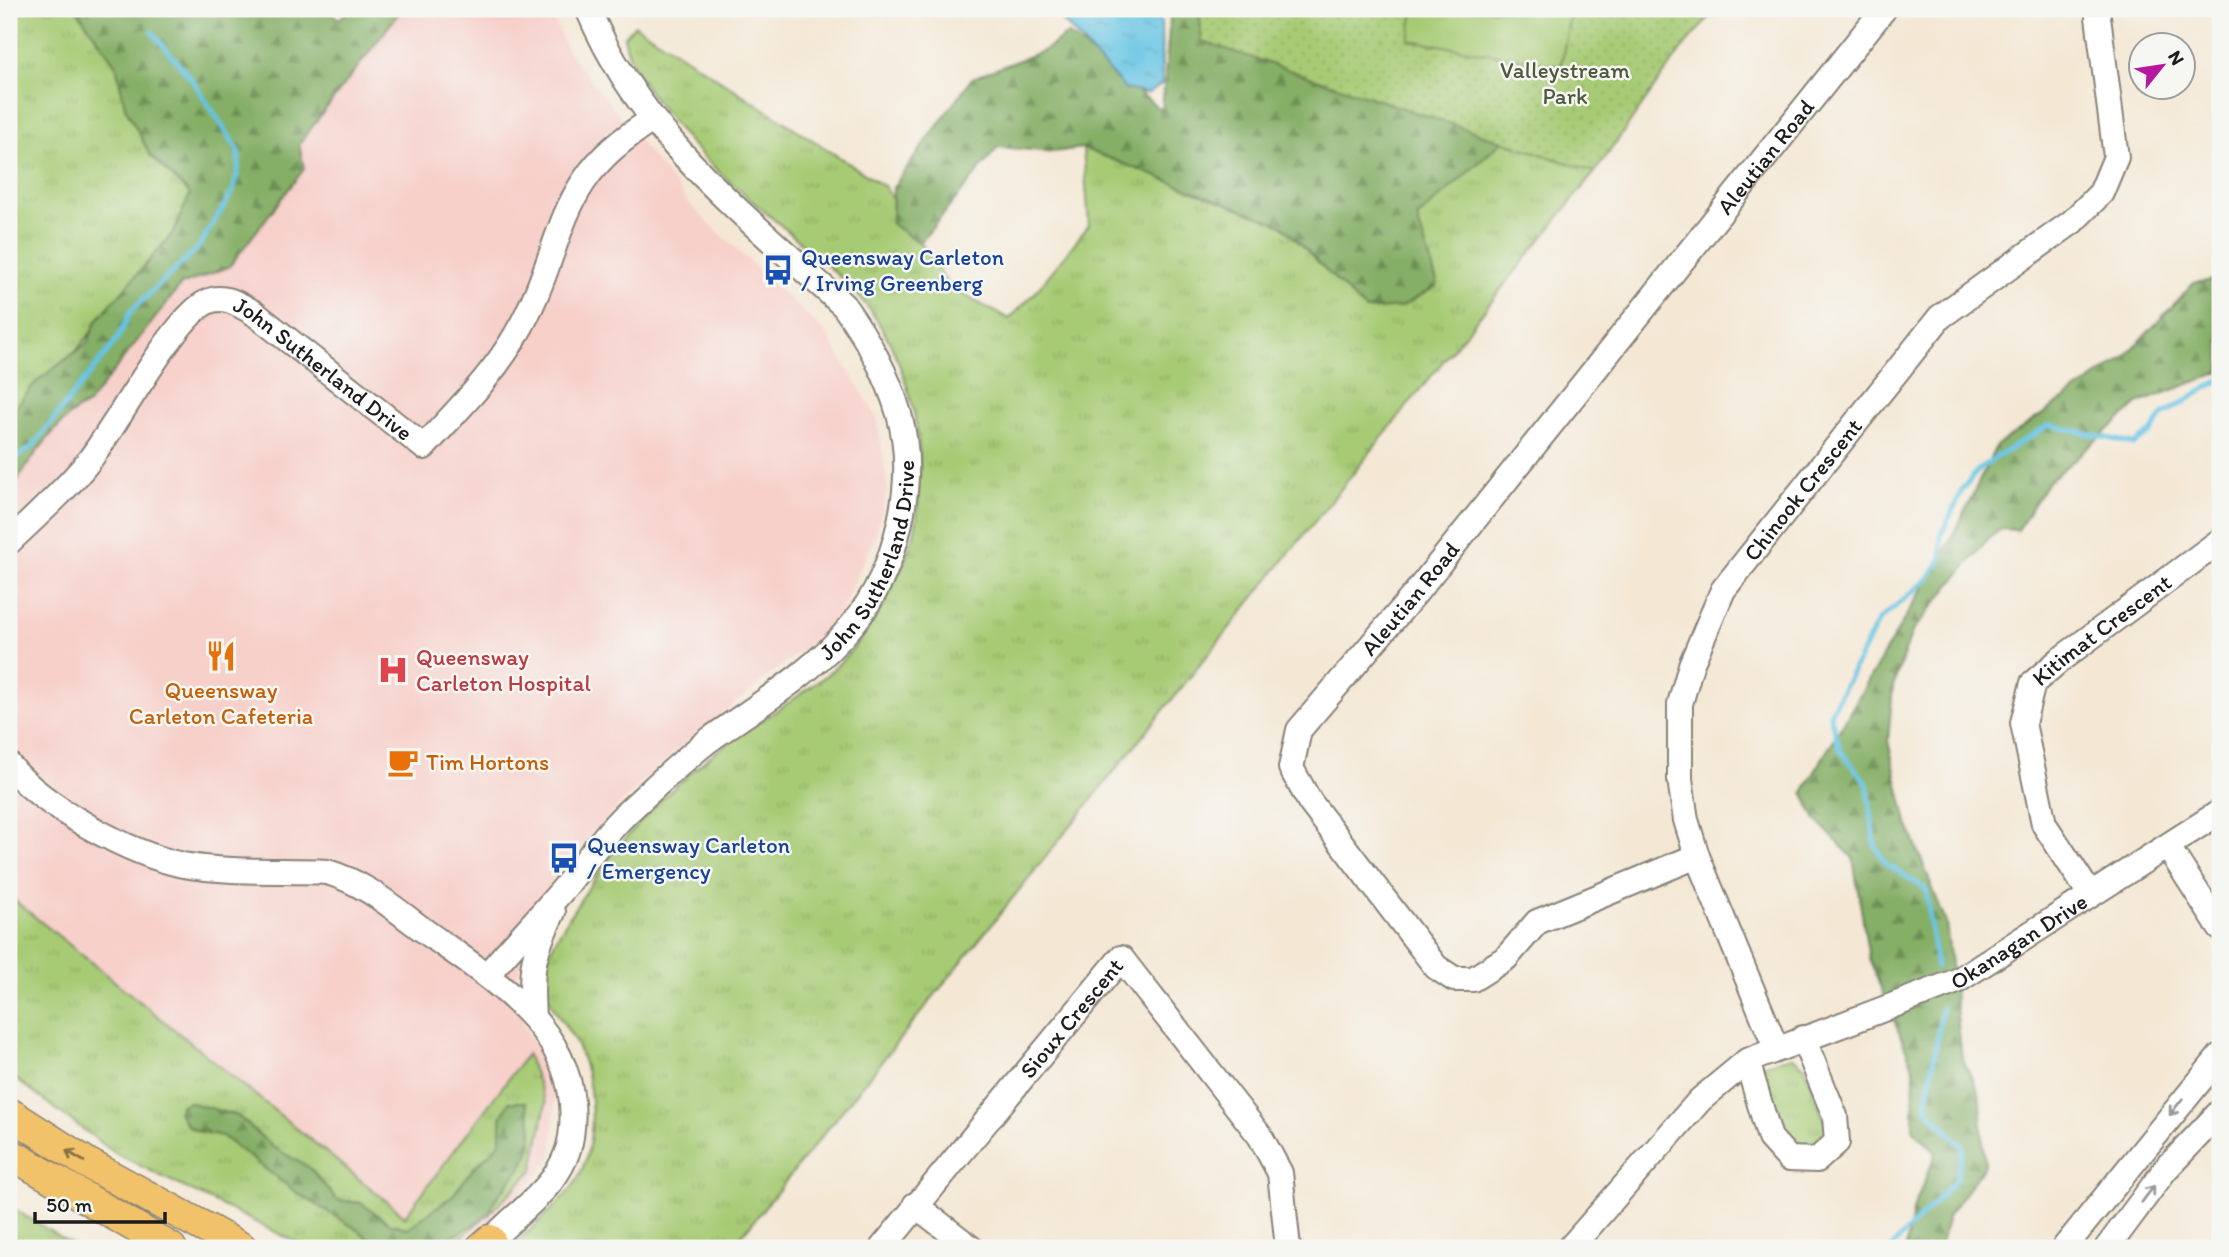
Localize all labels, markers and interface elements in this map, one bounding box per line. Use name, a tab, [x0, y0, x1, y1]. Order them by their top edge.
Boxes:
north arrow	[2128, 32, 2198, 102]
text: N	[2163, 46, 2189, 69]
park label: Valleystream Park	[1500, 56, 1630, 110]
street label: Aleutian Road	[1711, 93, 1820, 220]
place label: Queensway Carleton / Irving Greenberg	[801, 243, 1004, 297]
bus stop icon: Queensway Carleton / Irving Greenberg	[761, 253, 795, 287]
street label: John Sutherland Drive	[229, 290, 418, 447]
street label: Chinook Crescent	[1738, 412, 1868, 566]
street label: John Sutherland Drive	[813, 460, 920, 666]
street label: Aleutian Road	[1355, 535, 1466, 661]
street label: Kitimat Crescent	[2026, 568, 2177, 692]
restaurant icon: Queensway Carleton Cafeteria	[204, 639, 238, 673]
place label: Queensway Carleton Hospital	[416, 643, 591, 697]
hospital icon: Queensway Carleton Hospital	[376, 653, 410, 687]
place label: Queensway Carleton Cafeteria	[129, 676, 313, 730]
cafe icon: Tim Hortons	[386, 745, 420, 779]
place label: Tim Hortons	[426, 748, 549, 776]
place label: Queensway Carleton / Emergency	[587, 831, 790, 885]
bus stop icon: Queensway Carleton / Emergency	[547, 841, 581, 875]
street label: Okanagan Drive	[1945, 887, 2092, 996]
street label: Sioux Crescent	[1014, 952, 1129, 1084]
one-way arrow	[2168, 1098, 2184, 1116]
one-way arrow	[66, 1149, 86, 1163]
scale bar	[35, 1180, 164, 1224]
one-way arrow	[2140, 1184, 2155, 1203]
text: 50 m	[46, 1192, 93, 1217]

